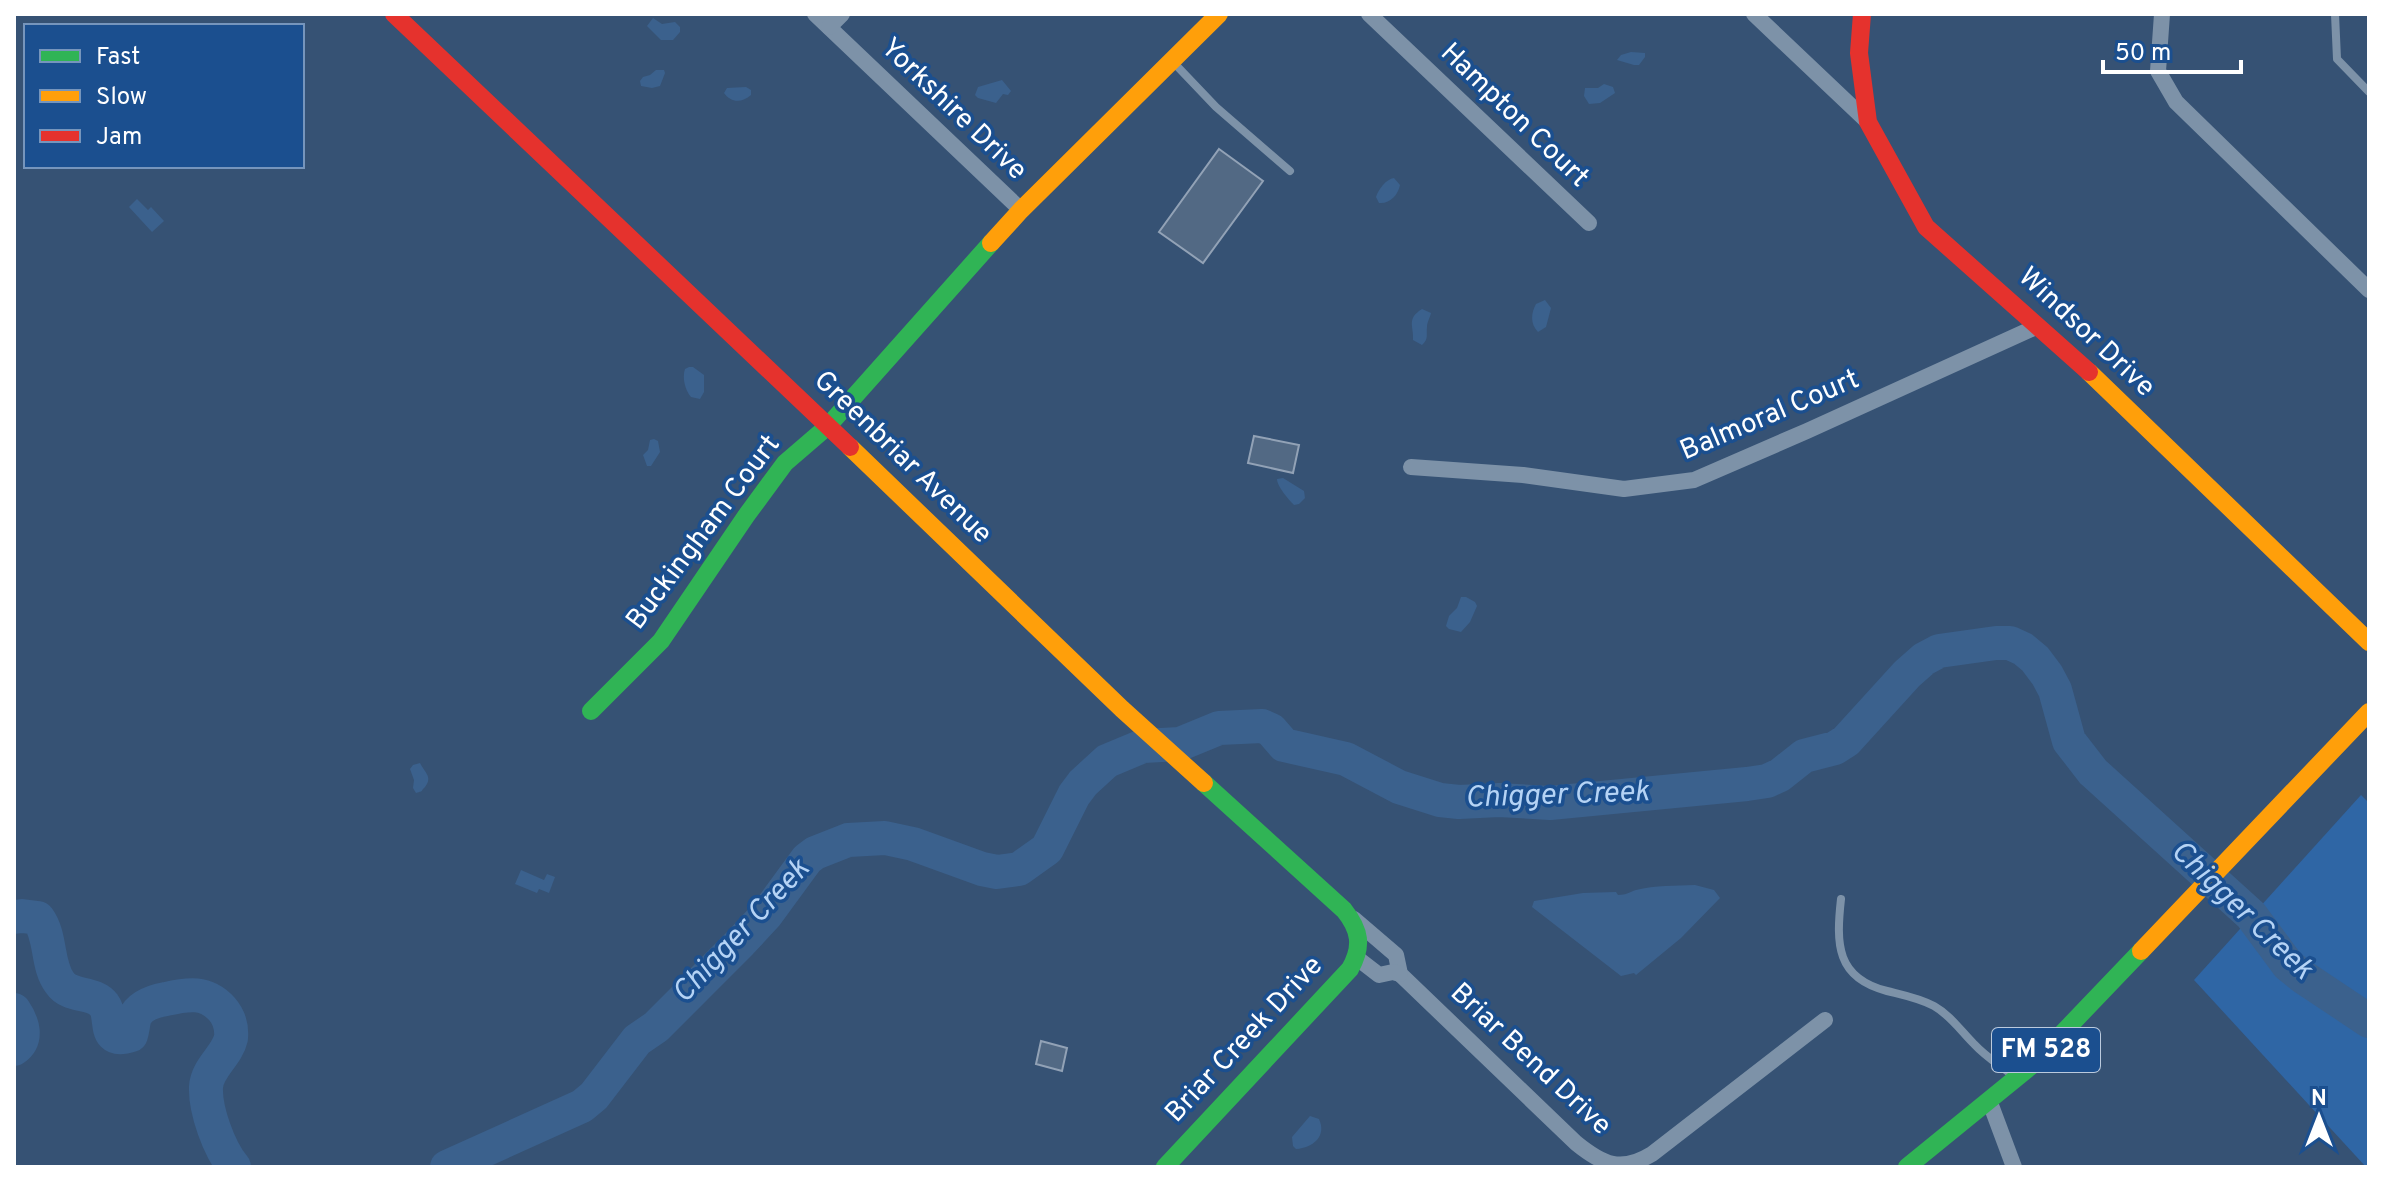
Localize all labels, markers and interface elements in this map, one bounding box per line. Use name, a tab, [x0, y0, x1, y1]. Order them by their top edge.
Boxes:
legend	[24, 24, 304, 168]
scale bar	[2103, 24, 2241, 74]
street label: Yorkshire Drive	[872, 31, 1034, 189]
street label: Hampton Court	[1432, 36, 1596, 196]
text: 50 m	[2115, 39, 2171, 69]
text: Fast	[96, 43, 140, 73]
text: Slow	[96, 83, 147, 113]
text: Jam	[96, 123, 142, 153]
street label: Windsor Drive	[2010, 260, 2162, 406]
street label: Balmoral Court	[1675, 362, 1865, 470]
street label: Greenbriar Avenue	[805, 364, 999, 552]
street label: Buckingham Court	[619, 428, 789, 638]
water label: Chigger Creek	[1464, 774, 1651, 818]
water label: Chigger Creek	[2162, 834, 2321, 989]
water label: Chigger Creek	[666, 851, 819, 1012]
street label: Briar Creek Drive	[1158, 949, 1332, 1131]
street label: Briar Bend Drive	[1442, 976, 1618, 1144]
road number: FM 528	[1992, 1028, 2100, 1072]
north arrow	[2279, 1077, 2359, 1157]
text: N	[2311, 1086, 2327, 1113]

